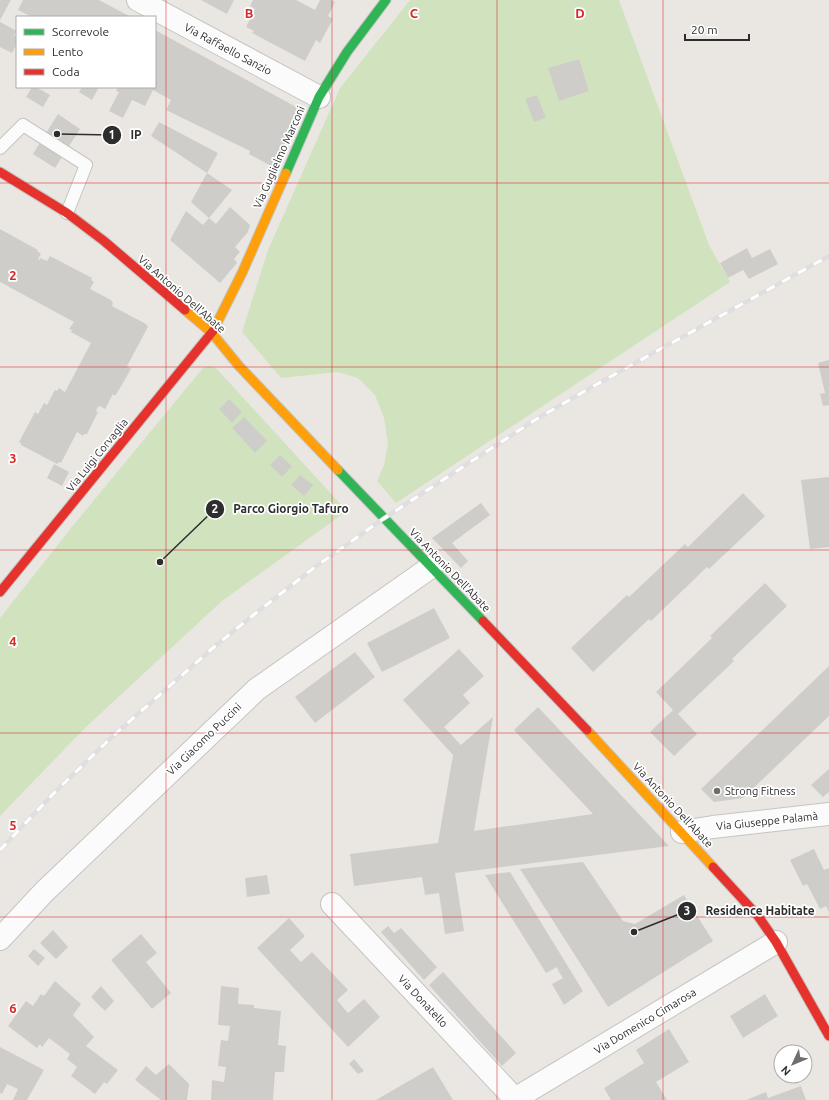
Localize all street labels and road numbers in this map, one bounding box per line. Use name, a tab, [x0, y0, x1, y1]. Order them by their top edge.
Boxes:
street label: Via Raffaello Sanzio	[182, 21, 274, 77]
street label: Via Guglielmo Marconi	[251, 104, 307, 210]
street label: Via Antonio Dell'Abate	[136, 253, 228, 335]
street label: Via Luigi Corvaglia	[64, 416, 130, 494]
street label: Via Antonio Dell'Abate	[407, 526, 493, 614]
street label: Via Giacomo Puccini	[164, 700, 244, 778]
street label: Via Antonio Dell'Abate	[631, 760, 715, 850]
street label: Via Giuseppe Palamà	[715, 810, 819, 832]
street label: Via Donatello	[396, 972, 450, 1030]
street label: Via Domenico Cimarosa	[592, 986, 698, 1056]

